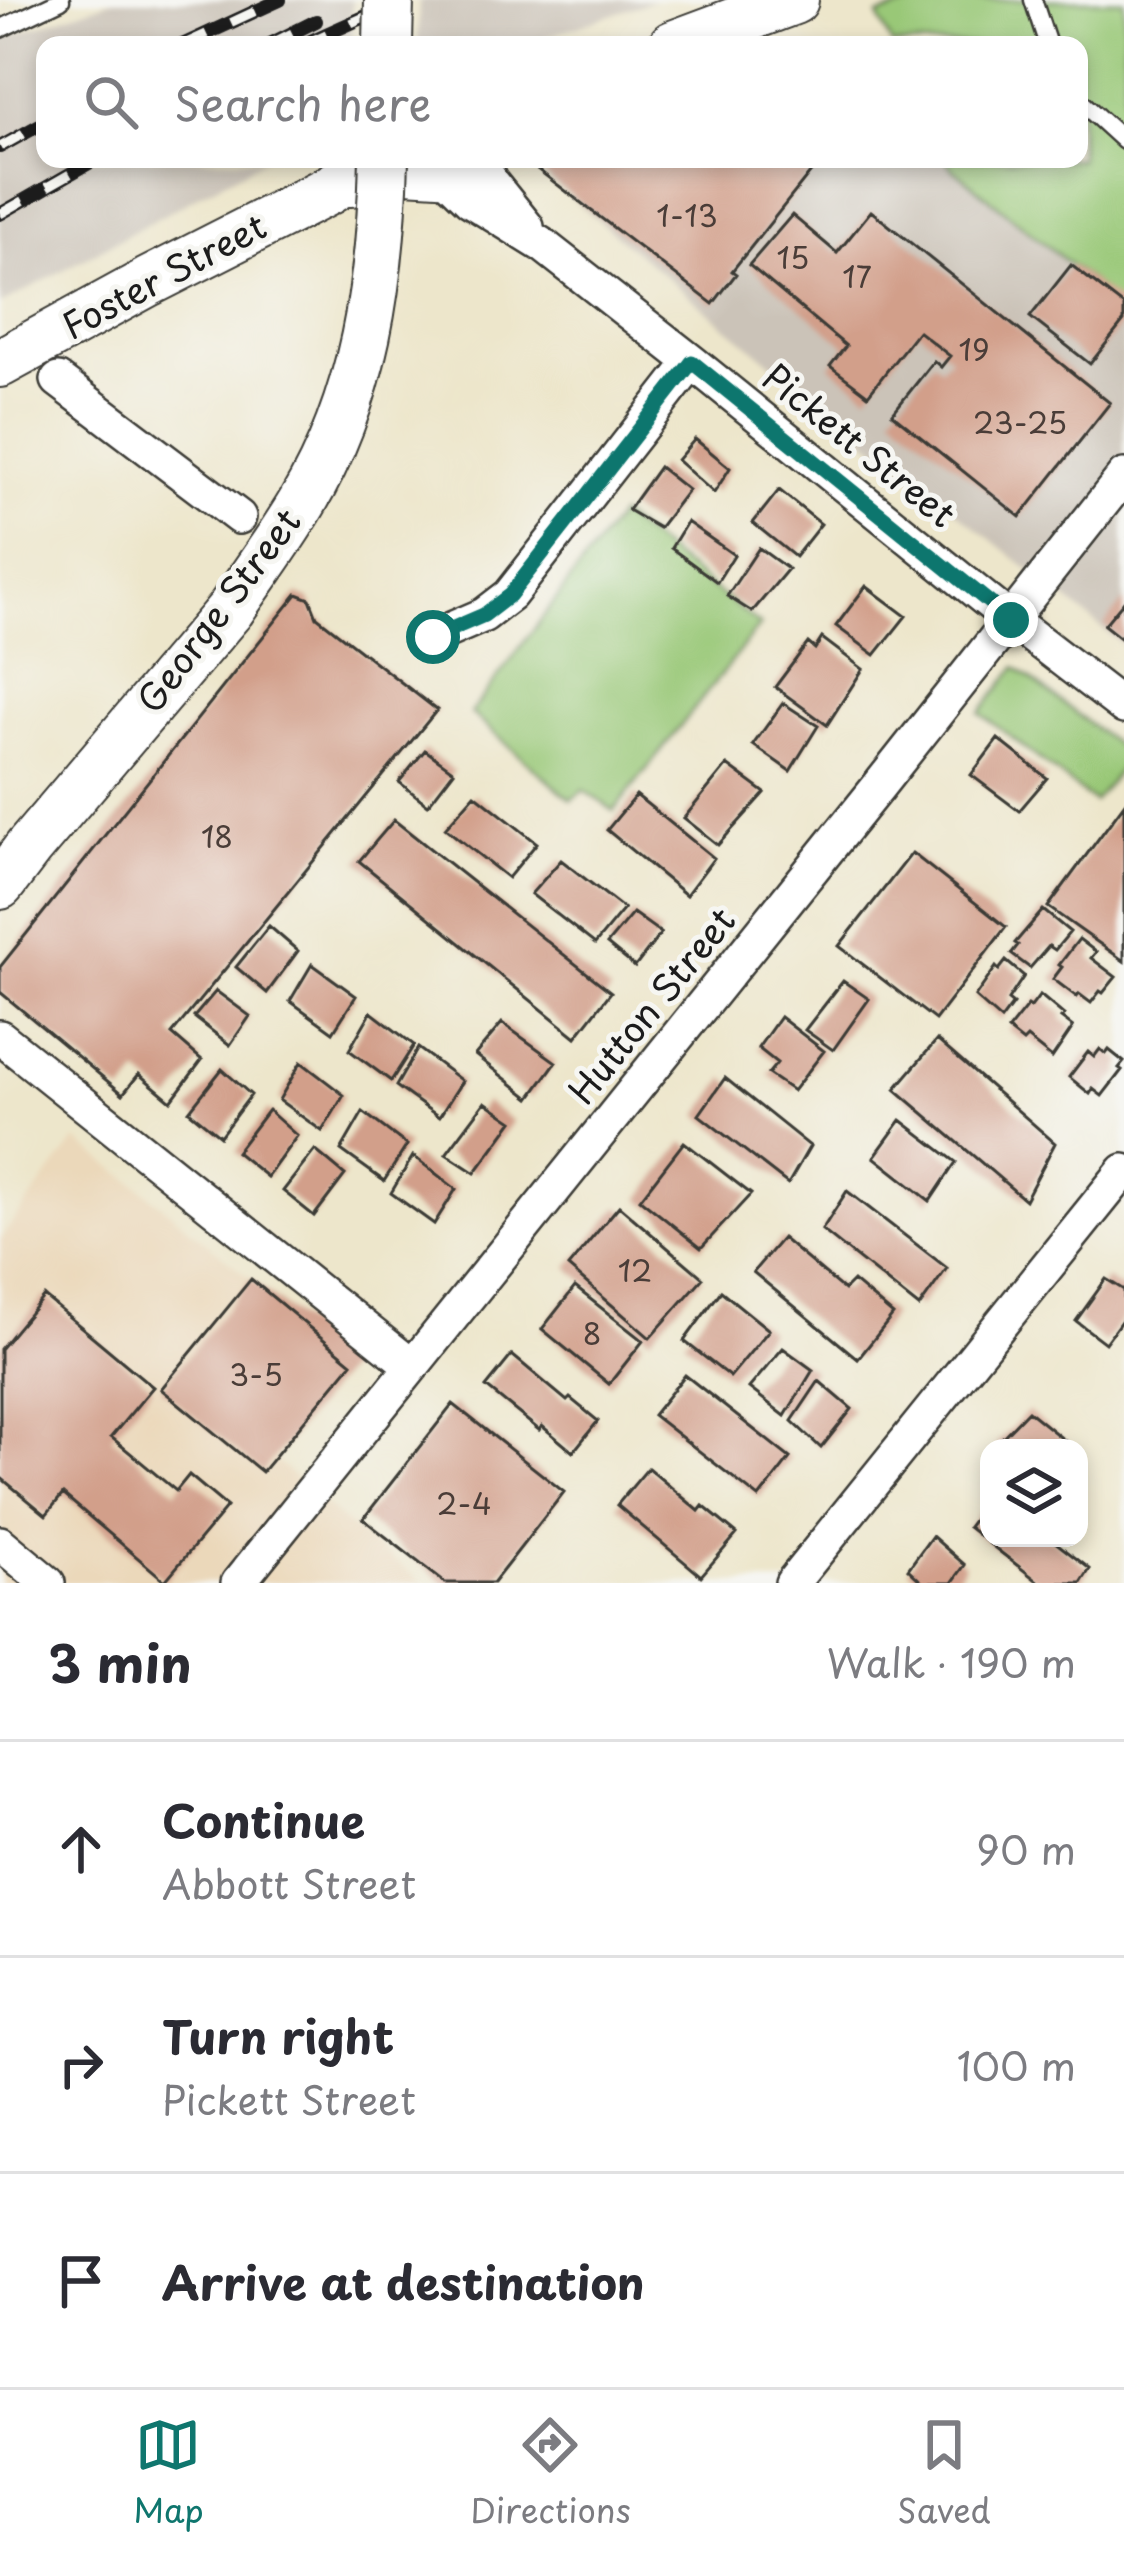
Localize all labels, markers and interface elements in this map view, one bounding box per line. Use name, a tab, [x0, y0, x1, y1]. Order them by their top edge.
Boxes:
search box	[36, 36, 1088, 168]
text: Search here	[174, 68, 431, 136]
icon: search	[78, 69, 144, 135]
house number: 1-13	[656, 192, 718, 237]
street label: Foster Street	[51, 198, 275, 351]
house number: 15	[777, 234, 809, 279]
house number: 17	[842, 253, 872, 298]
house number: 19	[958, 326, 990, 371]
street label: Pickett Street	[752, 350, 968, 539]
house number: 23-25	[973, 399, 1067, 444]
street label: George Street	[122, 496, 312, 724]
route end	[984, 593, 1038, 647]
route start	[406, 610, 460, 664]
house number: 18	[201, 813, 233, 858]
street label: Hutton Street	[554, 895, 747, 1115]
house number: 12	[618, 1247, 652, 1292]
house number: 8	[583, 1310, 601, 1355]
house number: 3-5	[229, 1351, 283, 1396]
map controls	[980, 1439, 1088, 1547]
button: layers	[980, 1439, 1088, 1547]
house number: 2-4	[436, 1480, 492, 1525]
text: 3 min	[48, 1623, 192, 1700]
text: Walk · 190 m	[827, 1632, 1076, 1691]
text: Continue	[162, 1785, 365, 1853]
icon: ahead	[48, 1816, 114, 1882]
text: 90 m	[976, 1819, 1076, 1878]
text: Abbott Street	[162, 1853, 416, 1912]
text: Turn right	[162, 2001, 394, 2069]
icon: right	[48, 2032, 114, 2098]
text: 100 m	[957, 2035, 1076, 2094]
text: Pickett Street	[162, 2069, 416, 2128]
text: Arrive at destination	[162, 2247, 645, 2315]
icon: arrive	[48, 2248, 114, 2314]
tab: Map	[133, 2412, 204, 2534]
tab: Directions	[470, 2412, 631, 2534]
tab: Saved	[897, 2412, 991, 2534]

